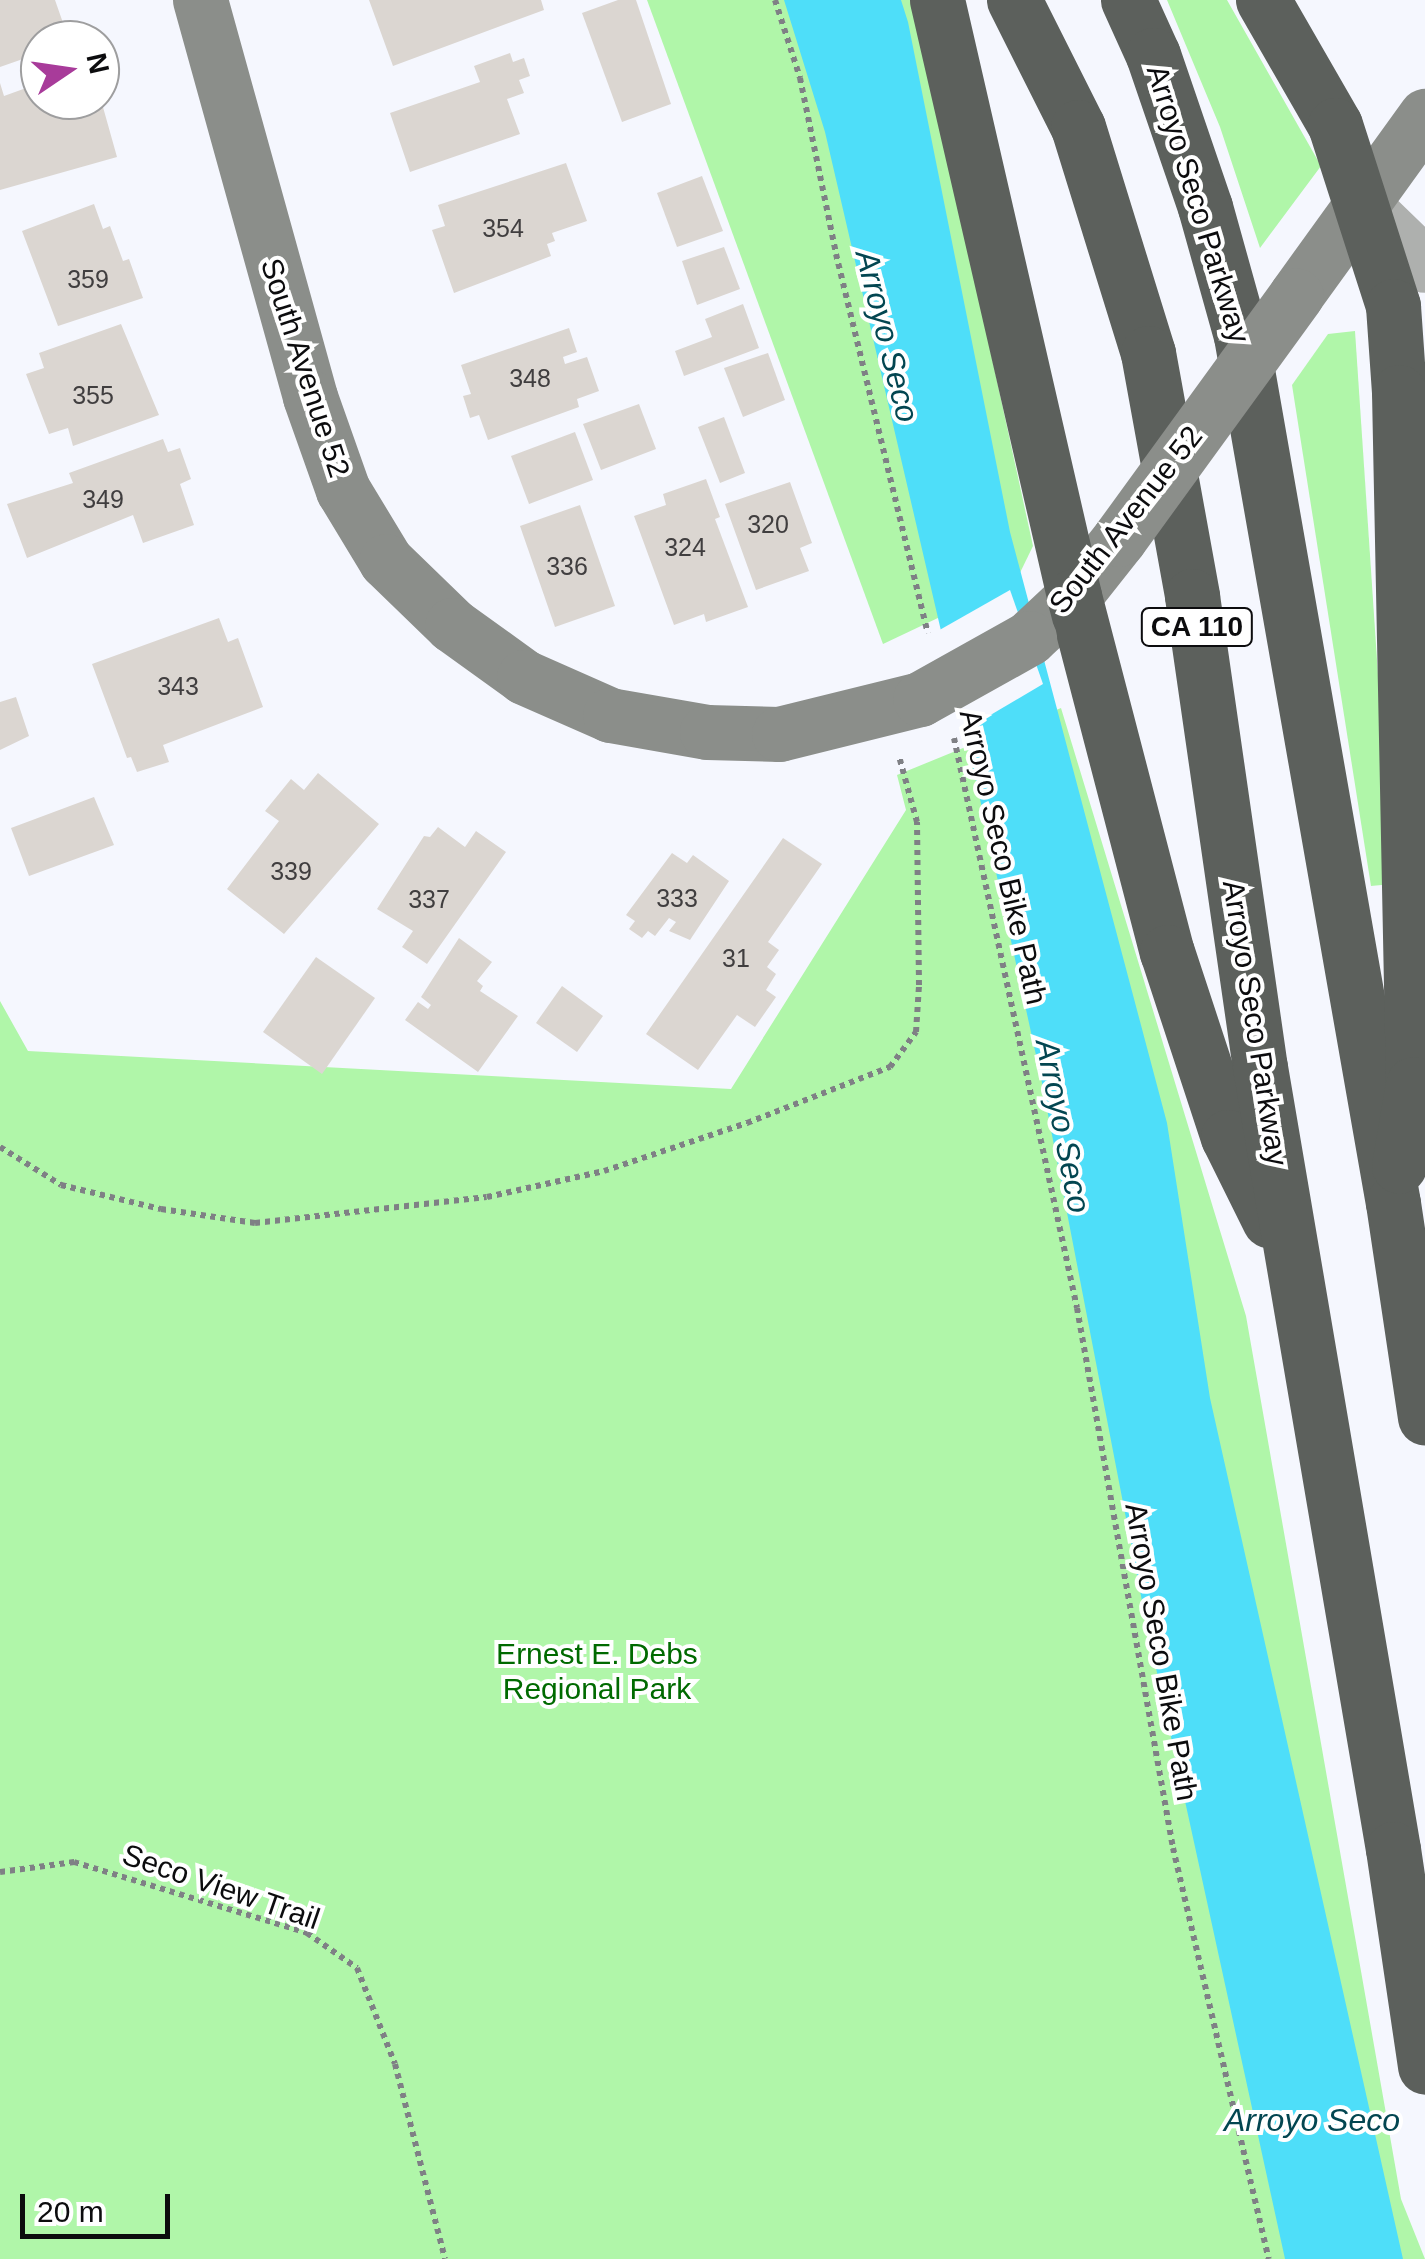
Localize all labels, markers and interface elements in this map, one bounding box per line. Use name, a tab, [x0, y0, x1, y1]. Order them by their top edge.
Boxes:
north arrow	[20, 20, 120, 120]
text: N	[80, 50, 115, 77]
street label: Arroyo Seco Parkway	[1139, 61, 1257, 347]
house number: 354	[482, 213, 524, 243]
water label: Arroyo Seco	[847, 246, 927, 426]
street label: South Avenue 52	[252, 253, 358, 483]
house number: 359	[67, 264, 109, 294]
house number: 348	[509, 363, 551, 393]
house number: 355	[72, 380, 114, 410]
street label: South Avenue 52	[1041, 418, 1211, 622]
house number: 349	[82, 484, 124, 514]
house number: 320	[747, 509, 789, 539]
house number: 324	[664, 532, 706, 562]
house number: 336	[546, 551, 588, 581]
road number: CA 110	[1140, 604, 1254, 650]
house number: 343	[157, 671, 199, 701]
street label: Arroyo Seco Bike Path	[952, 706, 1054, 1008]
house number: 339	[270, 856, 312, 886]
street label: Arroyo Seco Parkway	[1215, 878, 1295, 1168]
house number: 333	[656, 883, 698, 913]
house number: 337	[408, 884, 450, 914]
house number: 31	[722, 943, 750, 973]
water label: Arroyo Seco	[1027, 1036, 1099, 1216]
street label: Arroyo Seco Bike Path	[1117, 1500, 1205, 1804]
park label: Ernest E. Debs Regional Park	[496, 1636, 698, 1706]
street label: Seco View Trail	[117, 1836, 325, 1938]
water label: Arroyo Seco	[1224, 2101, 1400, 2139]
scale bar	[25, 2174, 175, 2236]
text: 20 m	[37, 2195, 104, 2228]

